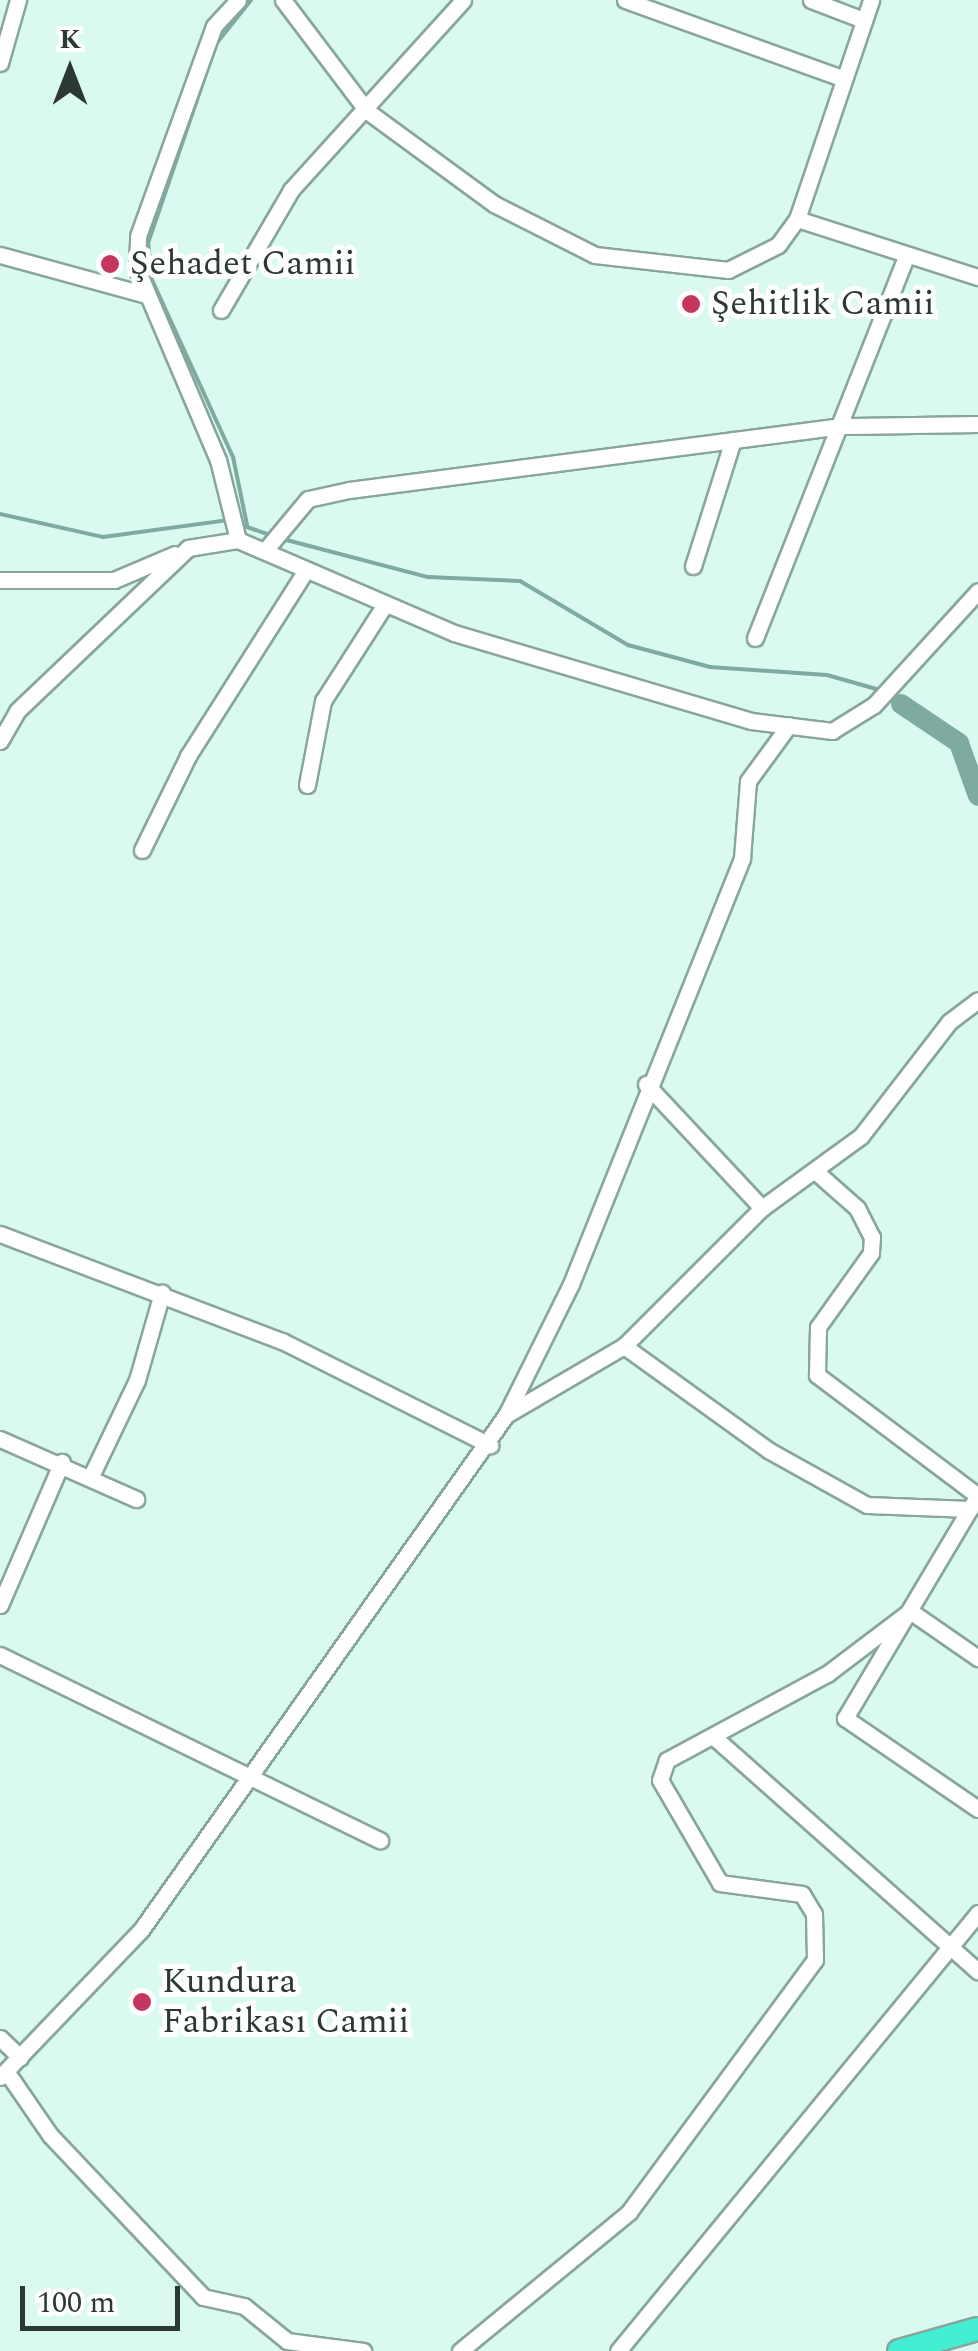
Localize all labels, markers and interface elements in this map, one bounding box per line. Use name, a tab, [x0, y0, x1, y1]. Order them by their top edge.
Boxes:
text: K	[59, 18, 81, 61]
north arrow	[20, 20, 120, 120]
place label: Şehadet Camii	[130, 243, 356, 285]
marker: Şehadet Camii	[99, 253, 121, 275]
place label: Şehitlik Camii	[711, 283, 935, 325]
marker: Şehitlik Camii	[680, 293, 702, 315]
place label: Kundura Fabrikası Camii	[162, 1961, 409, 2043]
marker: Kundura Fabrikası Camii	[131, 1991, 153, 2013]
scale bar	[25, 2266, 185, 2328]
text: 100 m	[37, 2280, 115, 2326]

